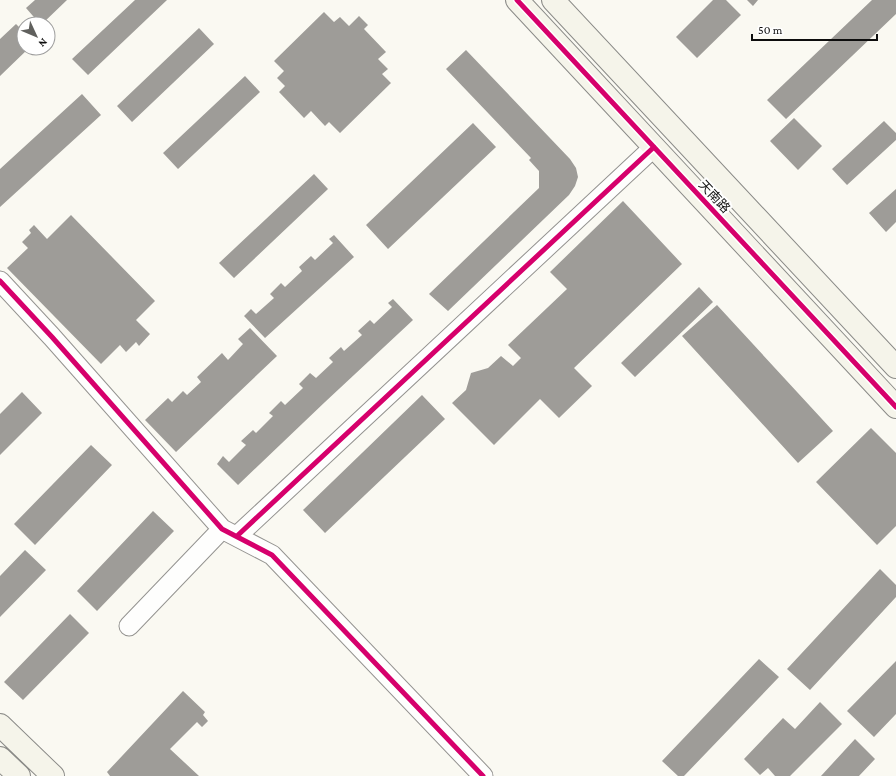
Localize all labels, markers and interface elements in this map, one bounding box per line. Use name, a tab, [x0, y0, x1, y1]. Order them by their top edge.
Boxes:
north arrow	[16, 16, 56, 56]
scale bar	[752, 16, 877, 42]
text: 50 m	[758, 23, 783, 37]
text: N	[36, 36, 50, 50]
street label: 天南路	[696, 177, 733, 216]

